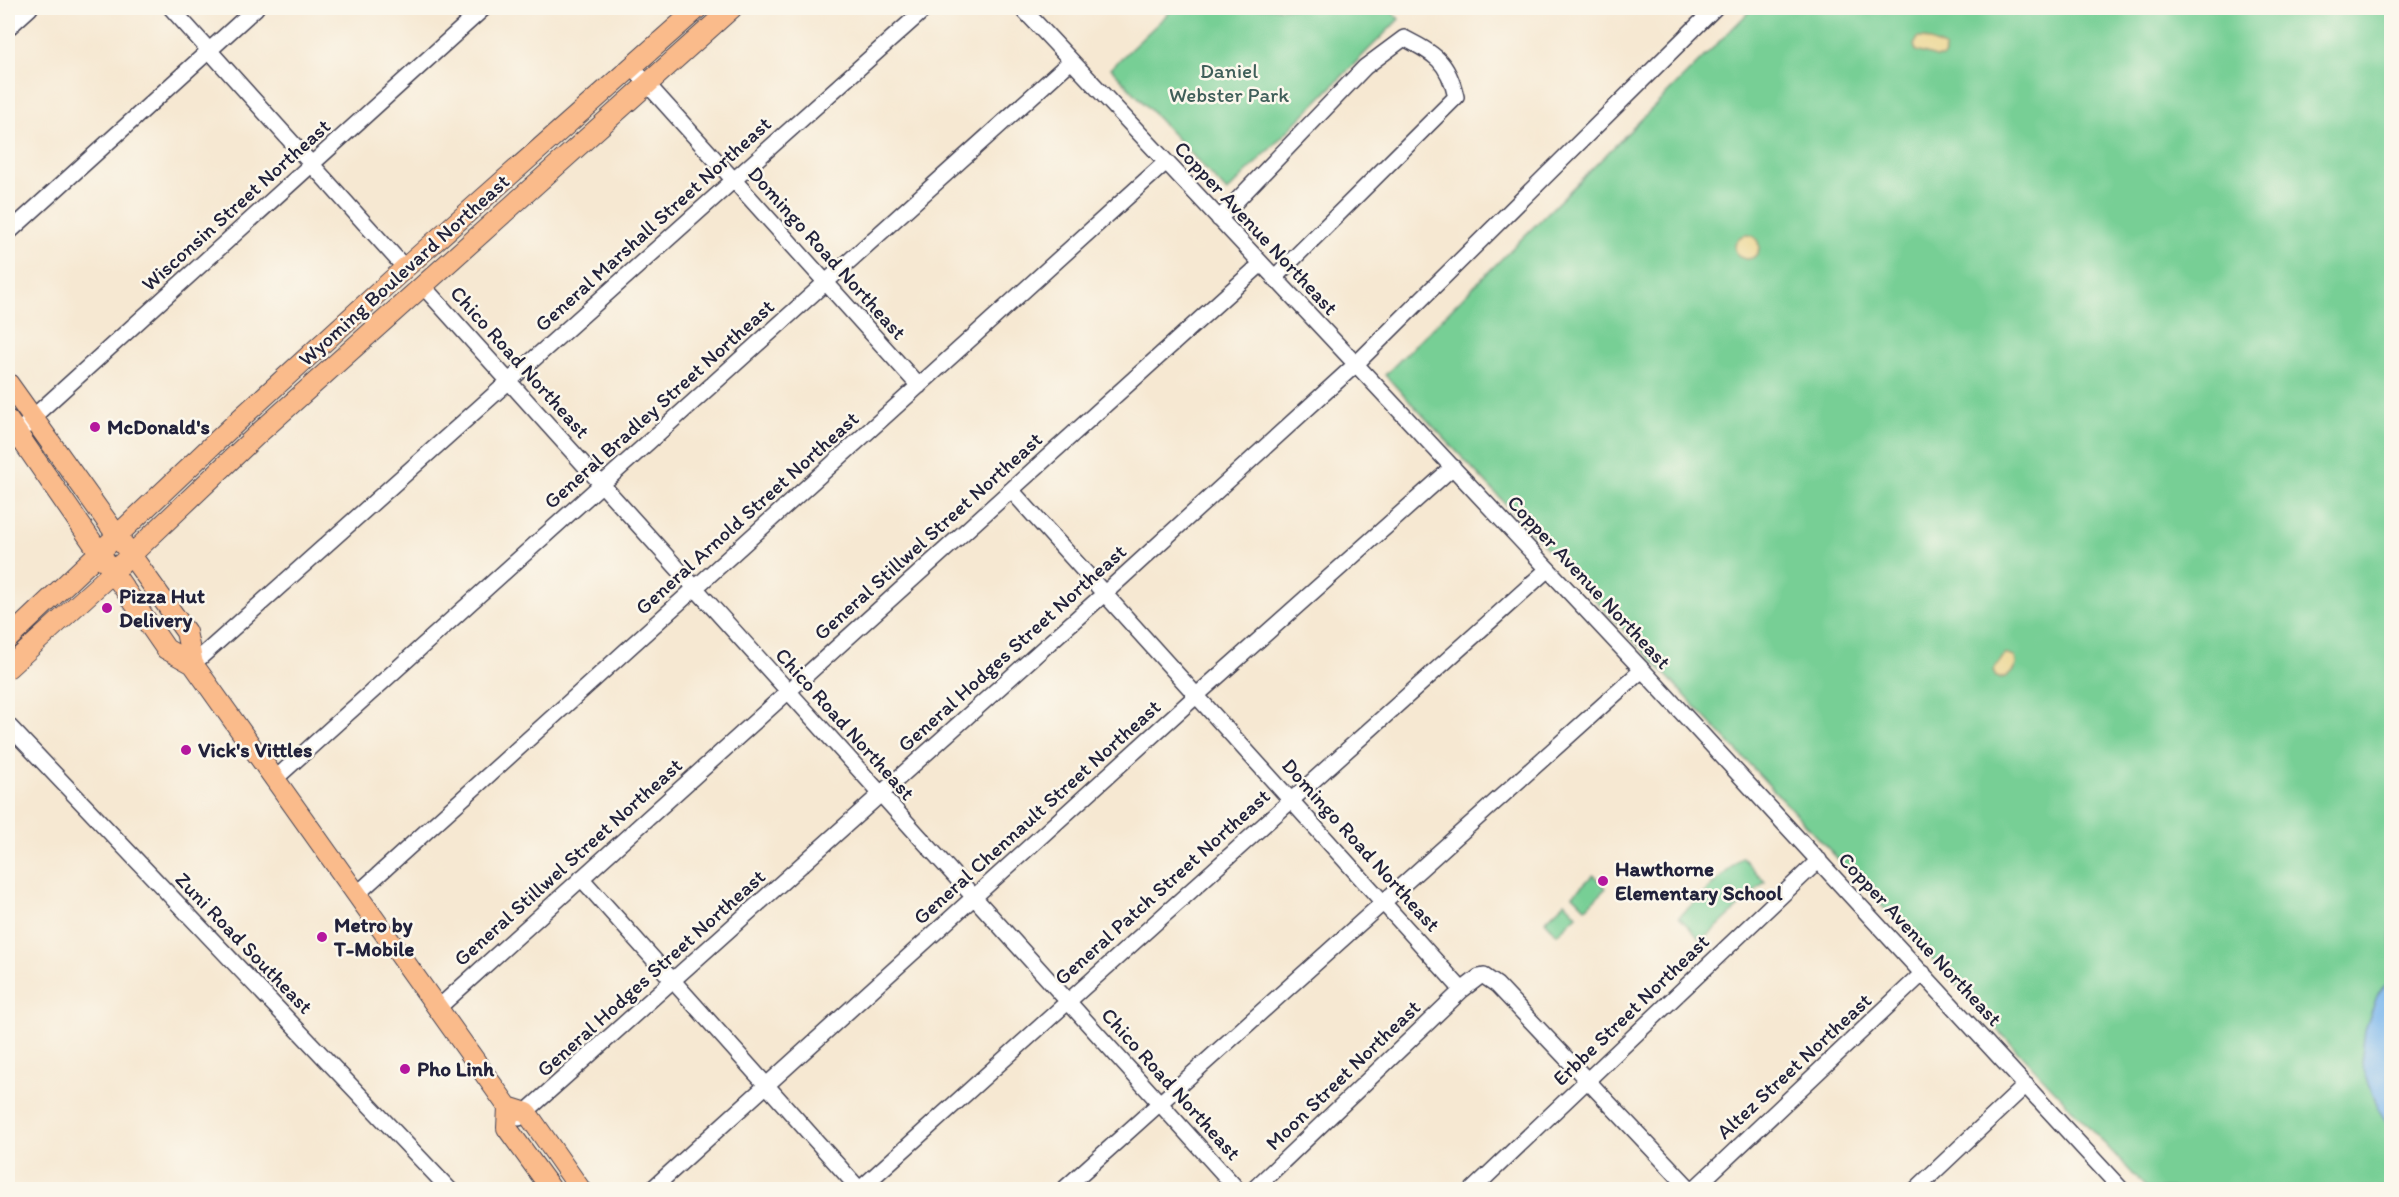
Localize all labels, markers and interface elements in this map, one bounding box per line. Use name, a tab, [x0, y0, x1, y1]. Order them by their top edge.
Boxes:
park label: Daniel Webster Park	[1169, 58, 1289, 107]
street label: General Marshall Street Northeast	[529, 111, 776, 336]
street label: Wisconsin Street Northeast	[136, 113, 335, 296]
street label: Copper Avenue Northeast	[1169, 135, 1344, 320]
street label: Domingo Road Northeast	[743, 161, 912, 345]
street label: Wyoming Boulevard Northeast	[293, 168, 514, 371]
street label: Chico Road Northeast	[445, 280, 595, 443]
street label: General Bradley Street Northeast	[538, 293, 779, 514]
street label: General Arnold Street Northeast	[630, 406, 864, 620]
place label: McDonald's	[107, 414, 210, 439]
marker: McDonald's	[88, 420, 102, 434]
street label: General Stillwel Street Northeast	[808, 426, 1047, 645]
street label: Copper Avenue Northeast	[1502, 489, 1677, 674]
street label: General Hodges Street Northeast	[892, 538, 1131, 757]
place label: Pizza Hut Delivery	[119, 583, 205, 633]
marker: Pizza Hut Delivery	[100, 601, 114, 615]
street label: Chico Road Northeast	[770, 642, 920, 805]
street label: General Chennault Street Northeast	[908, 694, 1166, 929]
place label: Vick's Vittles	[198, 737, 312, 762]
marker: Vick's Vittles	[179, 743, 193, 757]
street label: General Stillwel Street Northeast	[448, 752, 687, 971]
street label: Domingo Road Northeast	[1277, 753, 1446, 937]
street label: General Patch Street Northeast	[1049, 783, 1275, 990]
street label: Copper Avenue Northeast	[1833, 846, 2008, 1031]
place label: Hawthorne Elementary School	[1615, 856, 1784, 906]
street label: General Hodges Street Northeast	[531, 863, 770, 1082]
street label: Zuni Road Southeast	[170, 867, 318, 1019]
marker: Hawthorne Elementary School	[1596, 874, 1610, 888]
place label: Metro by T-Mobile	[333, 912, 414, 961]
street label: Erbbe Street Northeast	[1547, 929, 1714, 1091]
marker: Metro by T-Mobile	[315, 930, 329, 944]
street label: Altez Street Northeast	[1711, 987, 1876, 1144]
street label: Moon Street Northeast	[1260, 994, 1425, 1155]
street label: Chico Road Northeast	[1096, 1002, 1246, 1165]
place label: Pho Linh	[417, 1056, 495, 1081]
marker: Pho Linh	[398, 1062, 412, 1076]

